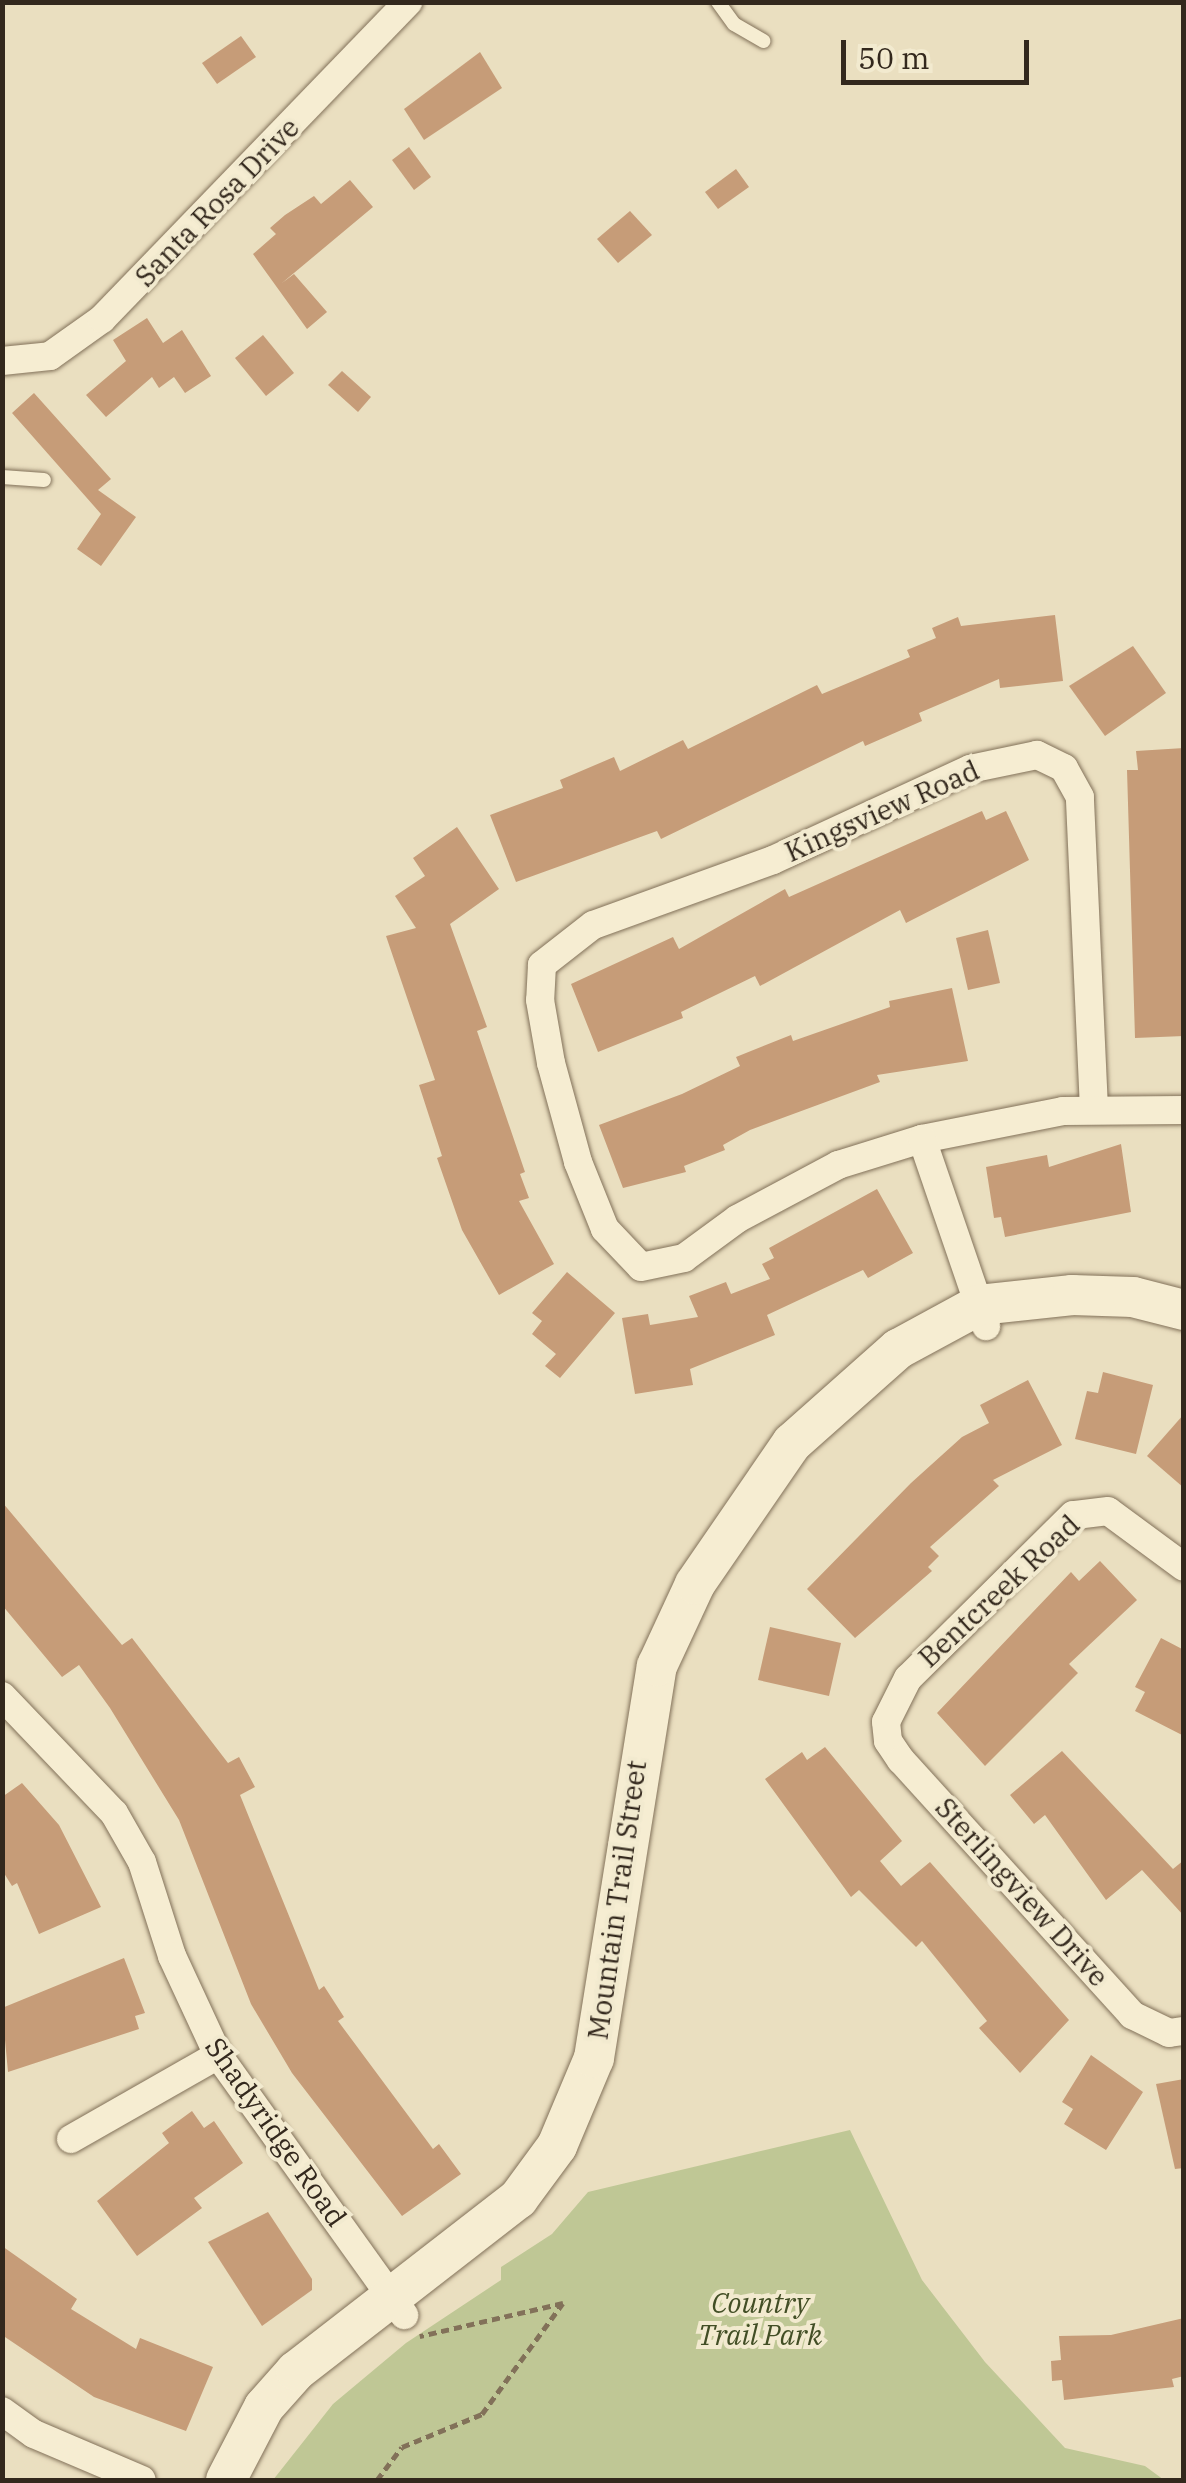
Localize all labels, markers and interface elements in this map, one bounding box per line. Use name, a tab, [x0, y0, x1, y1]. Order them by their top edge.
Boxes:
scale bar	[846, 20, 1034, 82]
text: 50 m	[858, 38, 930, 77]
street label: Santa Rosa Drive	[128, 111, 306, 293]
street label: Kingsview Road	[780, 753, 984, 869]
street label: Bentcreek Road	[911, 1508, 1087, 1674]
street label: Mountain Trail Street	[581, 1758, 653, 2042]
street label: Sterlingview Drive	[929, 1791, 1115, 1993]
street label: Shadyridge Road	[198, 2031, 354, 2233]
park label: Country Trail Park	[698, 2286, 822, 2352]

